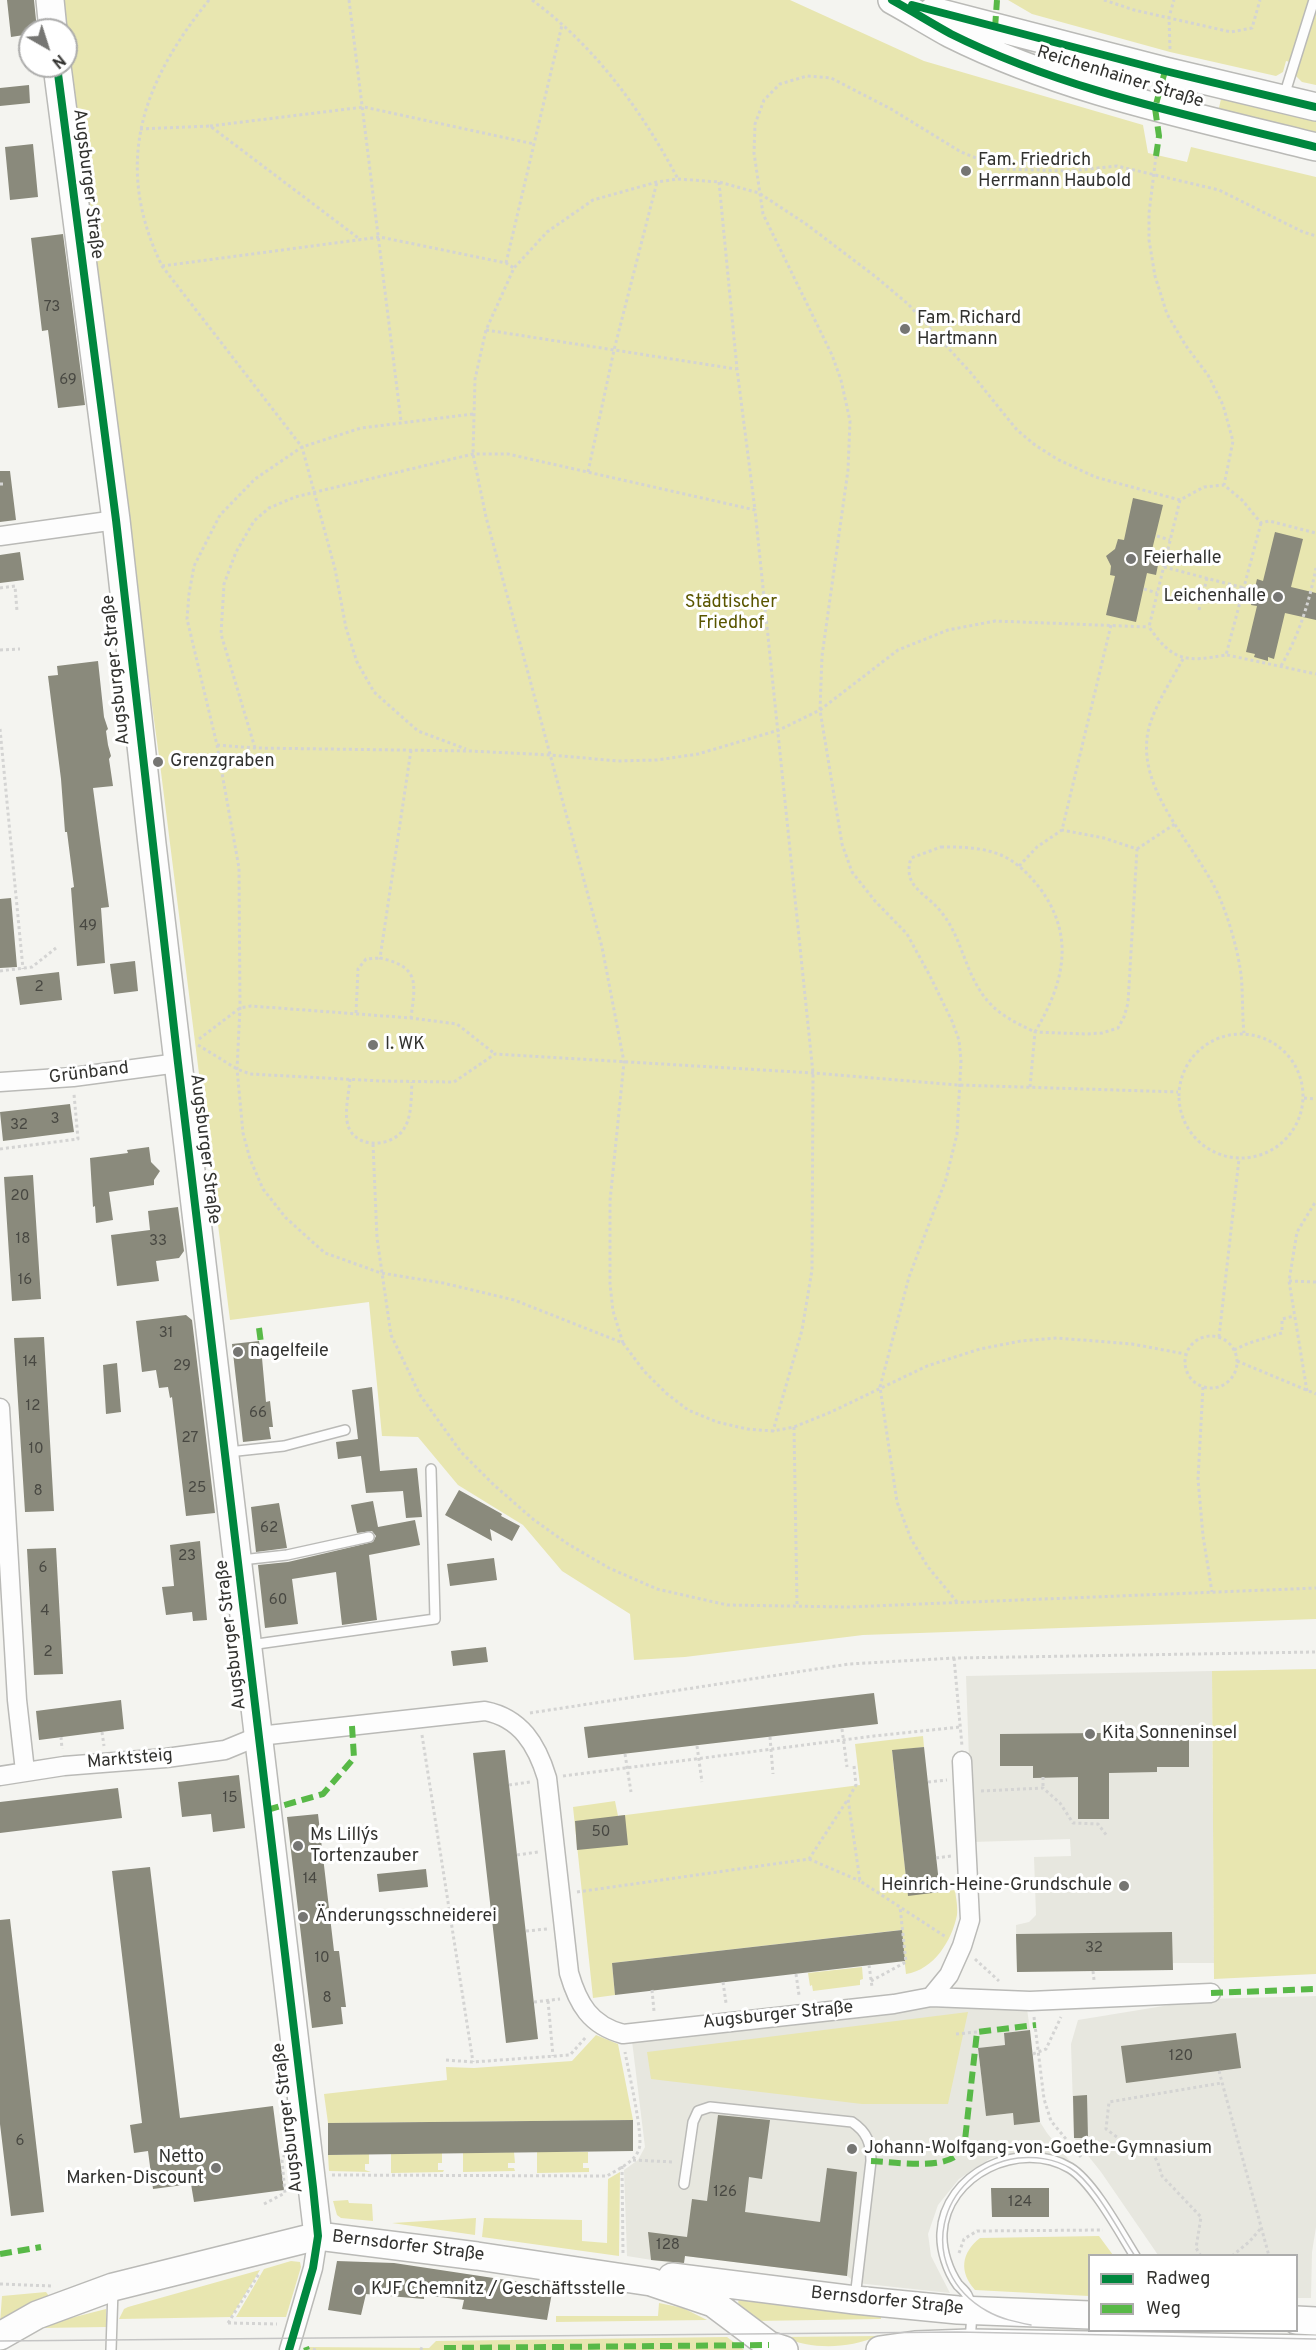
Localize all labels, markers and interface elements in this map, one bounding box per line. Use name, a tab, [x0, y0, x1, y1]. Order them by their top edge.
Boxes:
north arrow	[18, 18, 78, 78]
street label: Reichenhainer Straße	[1034, 42, 1206, 114]
text: N	[47, 49, 69, 72]
street label: Augsburger Straße	[67, 108, 107, 260]
place label: Fam. Friedrich Herrmann Haubold	[978, 150, 1131, 192]
marker: Fam. Friedrich Herrmann Haubold	[959, 164, 973, 178]
house number: 73	[44, 299, 60, 317]
place label: Fam. Richard Hartmann	[917, 308, 1021, 350]
marker: Fam. Richard Hartmann	[898, 322, 912, 336]
house number: 69	[59, 372, 77, 390]
place label: Feierhalle	[1143, 548, 1222, 570]
marker: Feierhalle	[1124, 552, 1138, 566]
place label: Leichenhalle	[1163, 586, 1266, 608]
marker: Leichenhalle	[1271, 590, 1285, 604]
park label: Städtischer Friedhof	[685, 592, 777, 634]
street label: Augsburger Straße	[98, 594, 136, 746]
place label: Grenzgraben	[170, 751, 275, 773]
marker: Grenzgraben	[151, 755, 165, 769]
house number: 49	[79, 918, 97, 936]
house number: 2	[34, 979, 44, 997]
place label: I. WK	[385, 1034, 425, 1056]
marker: I. WK	[366, 1038, 380, 1052]
street label: Grünband	[48, 1058, 130, 1090]
street label: Augsburger Straße	[184, 1073, 224, 1225]
house number: 3	[50, 1111, 60, 1129]
house number: 32	[10, 1117, 28, 1135]
house number: 20	[11, 1188, 29, 1206]
house number: 18	[16, 1231, 30, 1249]
house number: 33	[149, 1233, 167, 1251]
house number: 16	[18, 1272, 32, 1290]
house number: 31	[159, 1325, 173, 1343]
place label: nagelfeile	[250, 1341, 329, 1363]
marker: nagelfeile	[231, 1345, 245, 1359]
house number: 14	[23, 1354, 37, 1372]
house number: 29	[173, 1358, 191, 1376]
house number: 12	[26, 1398, 40, 1416]
house number: 66	[249, 1405, 267, 1423]
house number: 27	[182, 1430, 198, 1448]
house number: 10	[28, 1441, 44, 1459]
house number: 25	[188, 1480, 206, 1498]
house number: 8	[33, 1483, 43, 1501]
house number: 62	[260, 1520, 278, 1538]
house number: 23	[178, 1548, 196, 1566]
street label: Augsburger Straße	[212, 1559, 252, 1711]
house number: 6	[39, 1560, 47, 1578]
house number: 60	[269, 1592, 287, 1610]
house number: 4	[40, 1603, 50, 1621]
house number: 2	[43, 1644, 53, 1662]
place label: Kita Sonneninsel	[1102, 1723, 1237, 1745]
marker: Kita Sonneninsel	[1083, 1727, 1097, 1741]
street label: Marktsteig	[86, 1746, 174, 1774]
house number: 15	[223, 1790, 237, 1808]
house number: 50	[592, 1824, 610, 1842]
place label: Ms Lilly´s Tortenzauber	[310, 1825, 419, 1868]
marker: Ms Lilly´s Tortenzauber	[291, 1839, 305, 1853]
house number: 14	[303, 1871, 317, 1889]
place label: Heinrich-Heine-Grundschule	[881, 1875, 1112, 1897]
marker: Heinrich-Heine-Grundschule	[1117, 1879, 1131, 1893]
place label: Änderungsschneiderei	[315, 1906, 497, 1928]
marker: Änderungsschneiderei	[296, 1910, 310, 1924]
house number: 32	[1085, 1940, 1103, 1958]
house number: 10	[314, 1950, 330, 1968]
house number: 8	[322, 1990, 332, 2008]
street label: Augsburger Straße	[702, 1997, 854, 2035]
street label: Augsburger Straße	[269, 2042, 309, 2194]
house number: 120	[1169, 2048, 1193, 2066]
house number: 6	[16, 2133, 24, 2151]
place label: Johann-Wolfgang-von-Goethe-Gymnasium	[864, 2138, 1212, 2160]
marker: Johann-Wolfgang-von-Goethe-Gymnasium	[845, 2142, 859, 2156]
place label: Netto Marken-Discount	[66, 2147, 204, 2190]
marker: Netto Marken-Discount	[209, 2161, 223, 2175]
house number: 126	[713, 2184, 737, 2202]
house number: 124	[1008, 2194, 1032, 2212]
street label: Bernsdorfer Straße	[331, 2227, 485, 2267]
house number: 128	[656, 2237, 680, 2255]
legend	[1088, 2254, 1298, 2332]
text: Radweg	[1146, 2268, 1210, 2291]
place label: KJF Chemnitz / Geschäftsstelle	[371, 2279, 625, 2301]
marker: KJF Chemnitz / Geschäftsstelle	[352, 2283, 366, 2297]
street label: Bernsdorfer Straße	[810, 2283, 964, 2321]
text: Weg	[1146, 2298, 1181, 2321]

